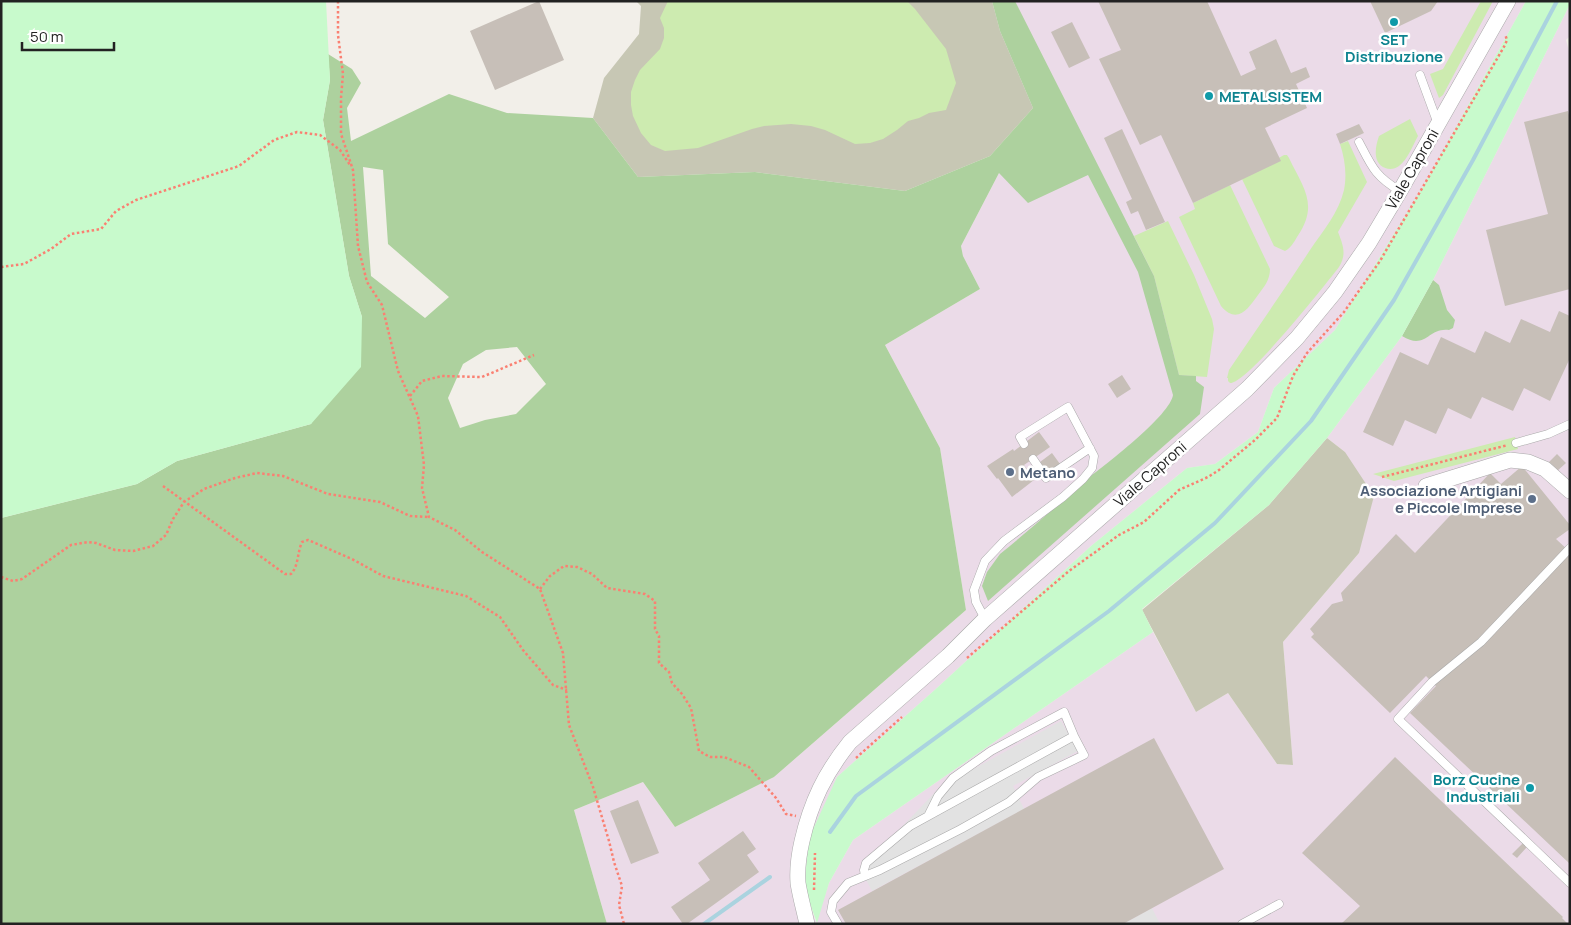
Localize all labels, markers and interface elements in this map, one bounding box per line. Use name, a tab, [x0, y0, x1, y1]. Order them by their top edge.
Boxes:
marker: SET Distribuzione	[1388, 16, 1400, 28]
scale bar	[22, 20, 115, 52]
text: 50 m	[30, 26, 64, 47]
place label: SET Distribuzione	[1345, 29, 1443, 67]
place label: METALSISTEM	[1219, 86, 1322, 107]
marker: METALSISTEM	[1203, 90, 1215, 102]
street label: Viale Caproni	[1380, 125, 1444, 213]
street label: Viale Caproni	[1109, 436, 1191, 512]
place label: Metano	[1020, 462, 1076, 483]
marker: Metano	[1004, 466, 1016, 478]
place label: Associazione Artigiani e Piccole Imprese	[1360, 480, 1522, 518]
marker: Associazione Artigiani e Piccole Imprese	[1526, 493, 1538, 505]
place label: Borz Cucine Industriali	[1433, 769, 1520, 807]
marker: Borz Cucine Industriali	[1524, 782, 1536, 794]

